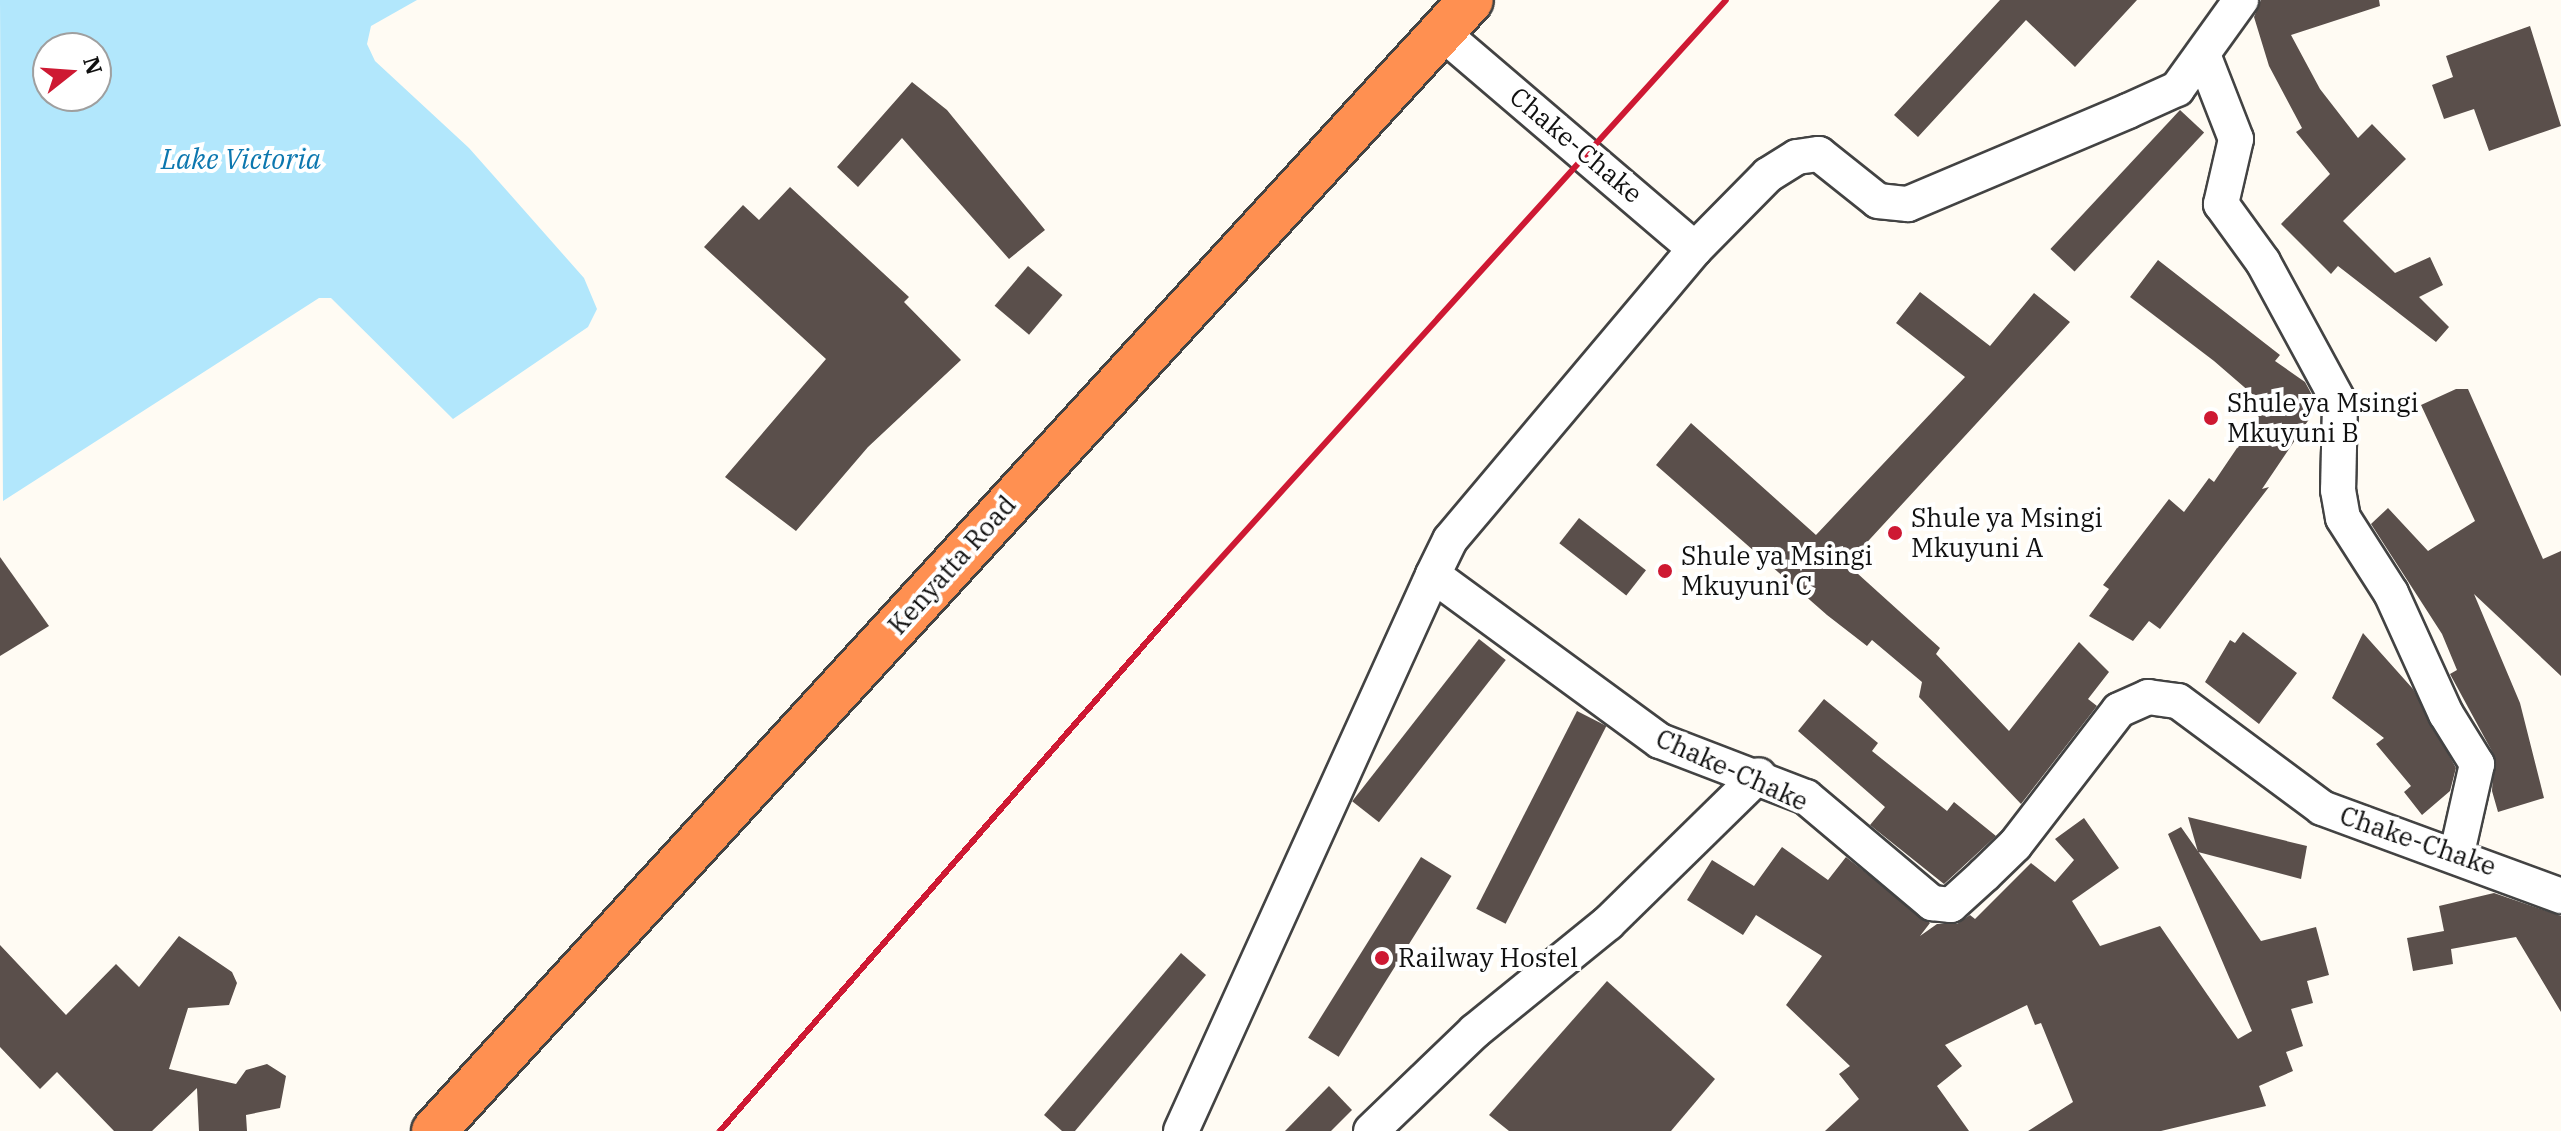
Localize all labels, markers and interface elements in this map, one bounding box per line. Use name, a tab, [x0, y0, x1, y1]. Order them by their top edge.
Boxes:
north arrow	[32, 32, 112, 112]
text: N	[77, 53, 110, 78]
street label: Chake-Chake	[1504, 81, 1648, 209]
water label: Lake Victoria	[161, 142, 321, 176]
place label: Shule ya Msingi Mkuyuni B	[2227, 387, 2419, 448]
marker: Shule ya Msingi Mkuyuni B	[2202, 409, 2220, 427]
street label: Kenyatta Road	[882, 489, 1022, 641]
place label: Shule ya Msingi Mkuyuni A	[1911, 502, 2103, 564]
marker: Shule ya Msingi Mkuyuni A	[1886, 524, 1904, 542]
place label: Shule ya Msingi Mkuyuni C	[1681, 540, 1873, 602]
marker: Shule ya Msingi Mkuyuni C	[1656, 562, 1674, 580]
street label: Chake-Chake	[1651, 723, 1813, 817]
street label: Chake-Chake	[2336, 800, 2500, 882]
place label: Railway Hostel	[1398, 942, 1578, 974]
marker: Railway Hostel	[1373, 949, 1391, 967]

